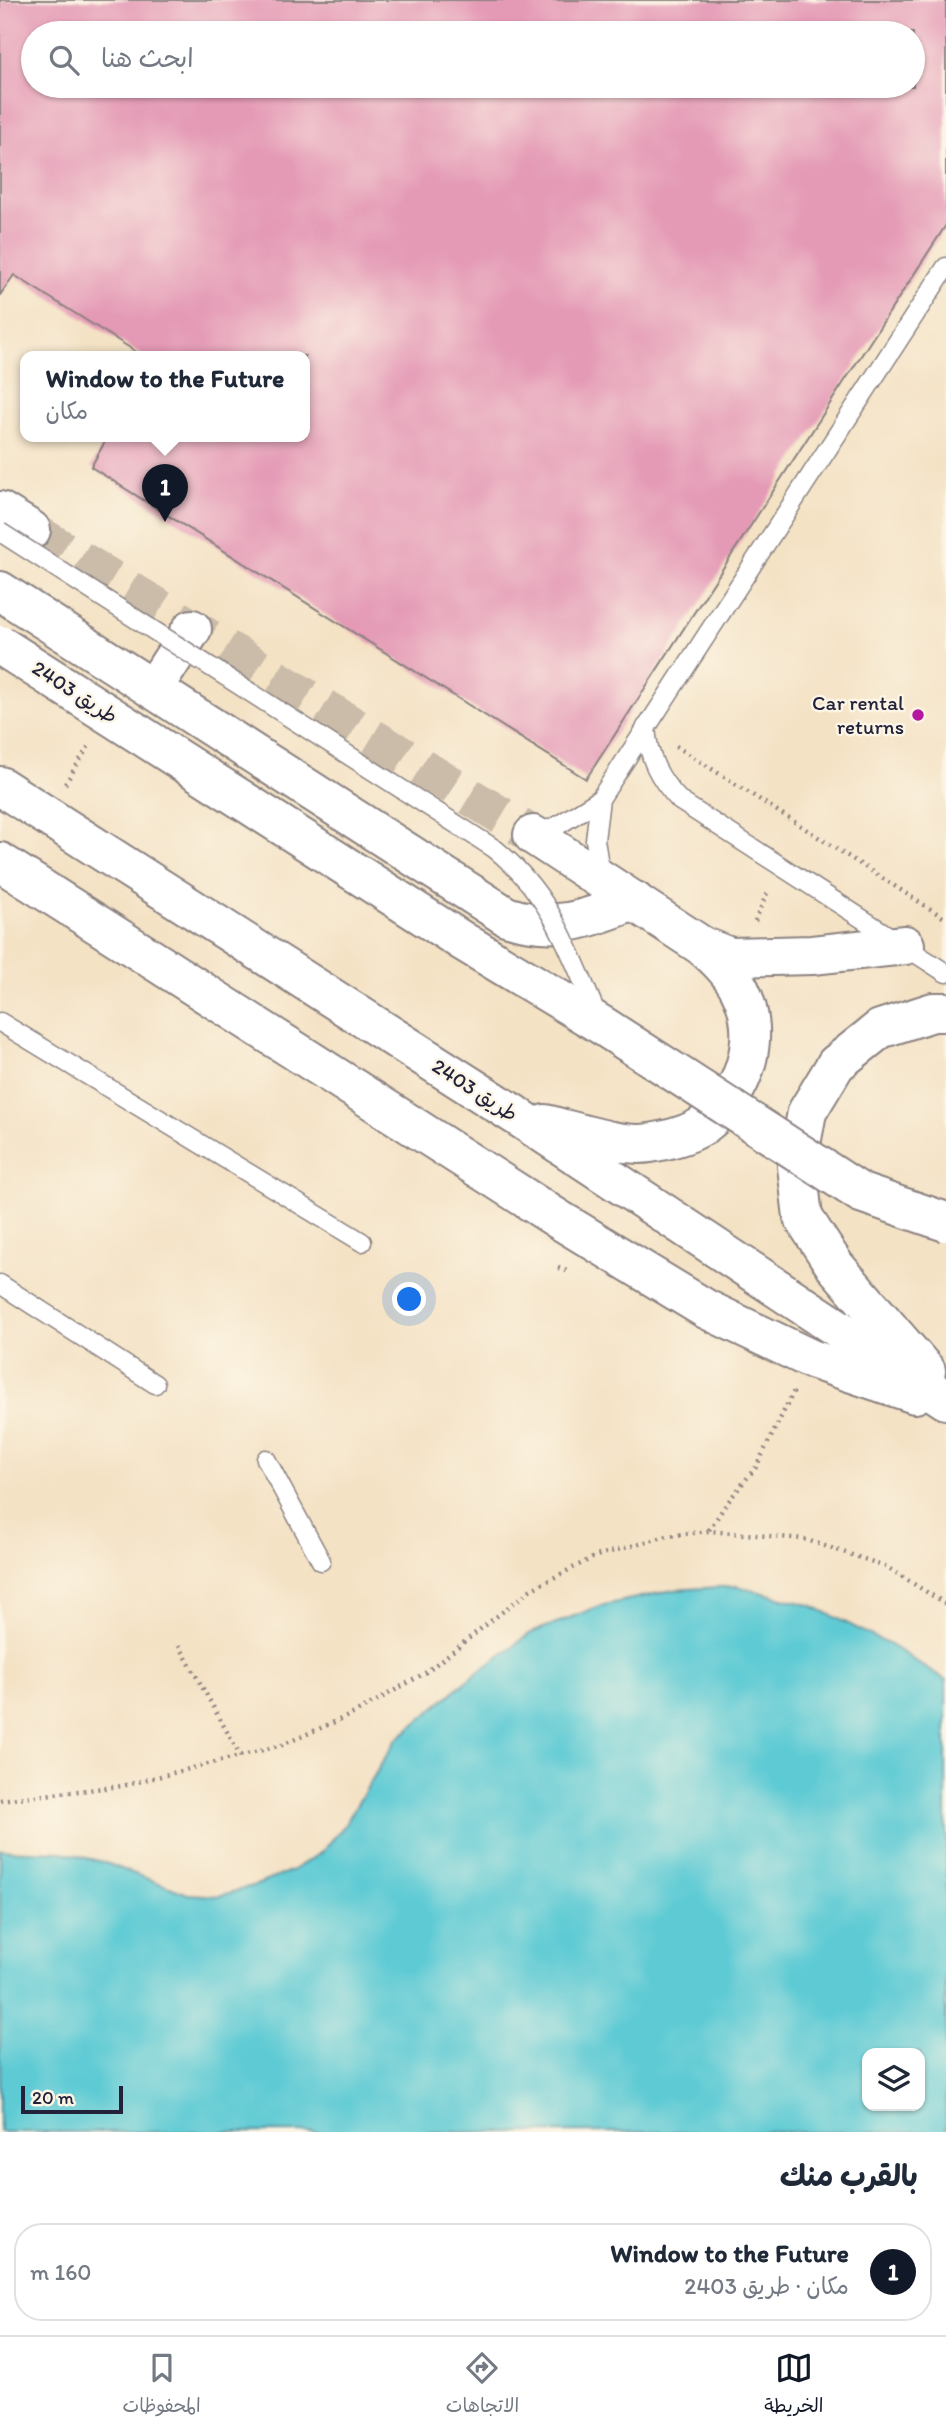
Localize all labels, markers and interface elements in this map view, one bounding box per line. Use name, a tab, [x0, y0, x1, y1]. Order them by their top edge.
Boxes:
search box	[21, 21, 925, 98]
icon: search	[45, 41, 83, 79]
text: ابحث هنا	[101, 42, 194, 74]
popup	[20, 351, 310, 442]
text: Window to the Future	[46, 362, 284, 394]
text: مكان	[46, 397, 88, 425]
pin: 1	[142, 464, 188, 522]
street label: طريق 2403	[28, 655, 123, 728]
place label: Car rental returns	[812, 690, 904, 739]
marker: Car rental returns	[910, 707, 926, 723]
street label: طريق 2403	[428, 1053, 523, 1126]
your location	[392, 1282, 426, 1316]
map controls	[862, 2048, 925, 2111]
button: layers	[862, 2048, 925, 2111]
scale bar	[21, 2083, 122, 2115]
text: 20 m	[32, 2086, 74, 2109]
text: بالقرب منك	[780, 2157, 918, 2194]
text: Window to the Future	[610, 2237, 849, 2269]
text: 160 m	[30, 2258, 92, 2286]
text: 1	[888, 2258, 898, 2286]
text: مكان · طريق 2403	[684, 2272, 849, 2300]
tab: المحفوظات	[123, 2349, 201, 2422]
tab: الاتجاهات	[446, 2349, 519, 2422]
tab: الخريطة	[764, 2349, 823, 2422]

